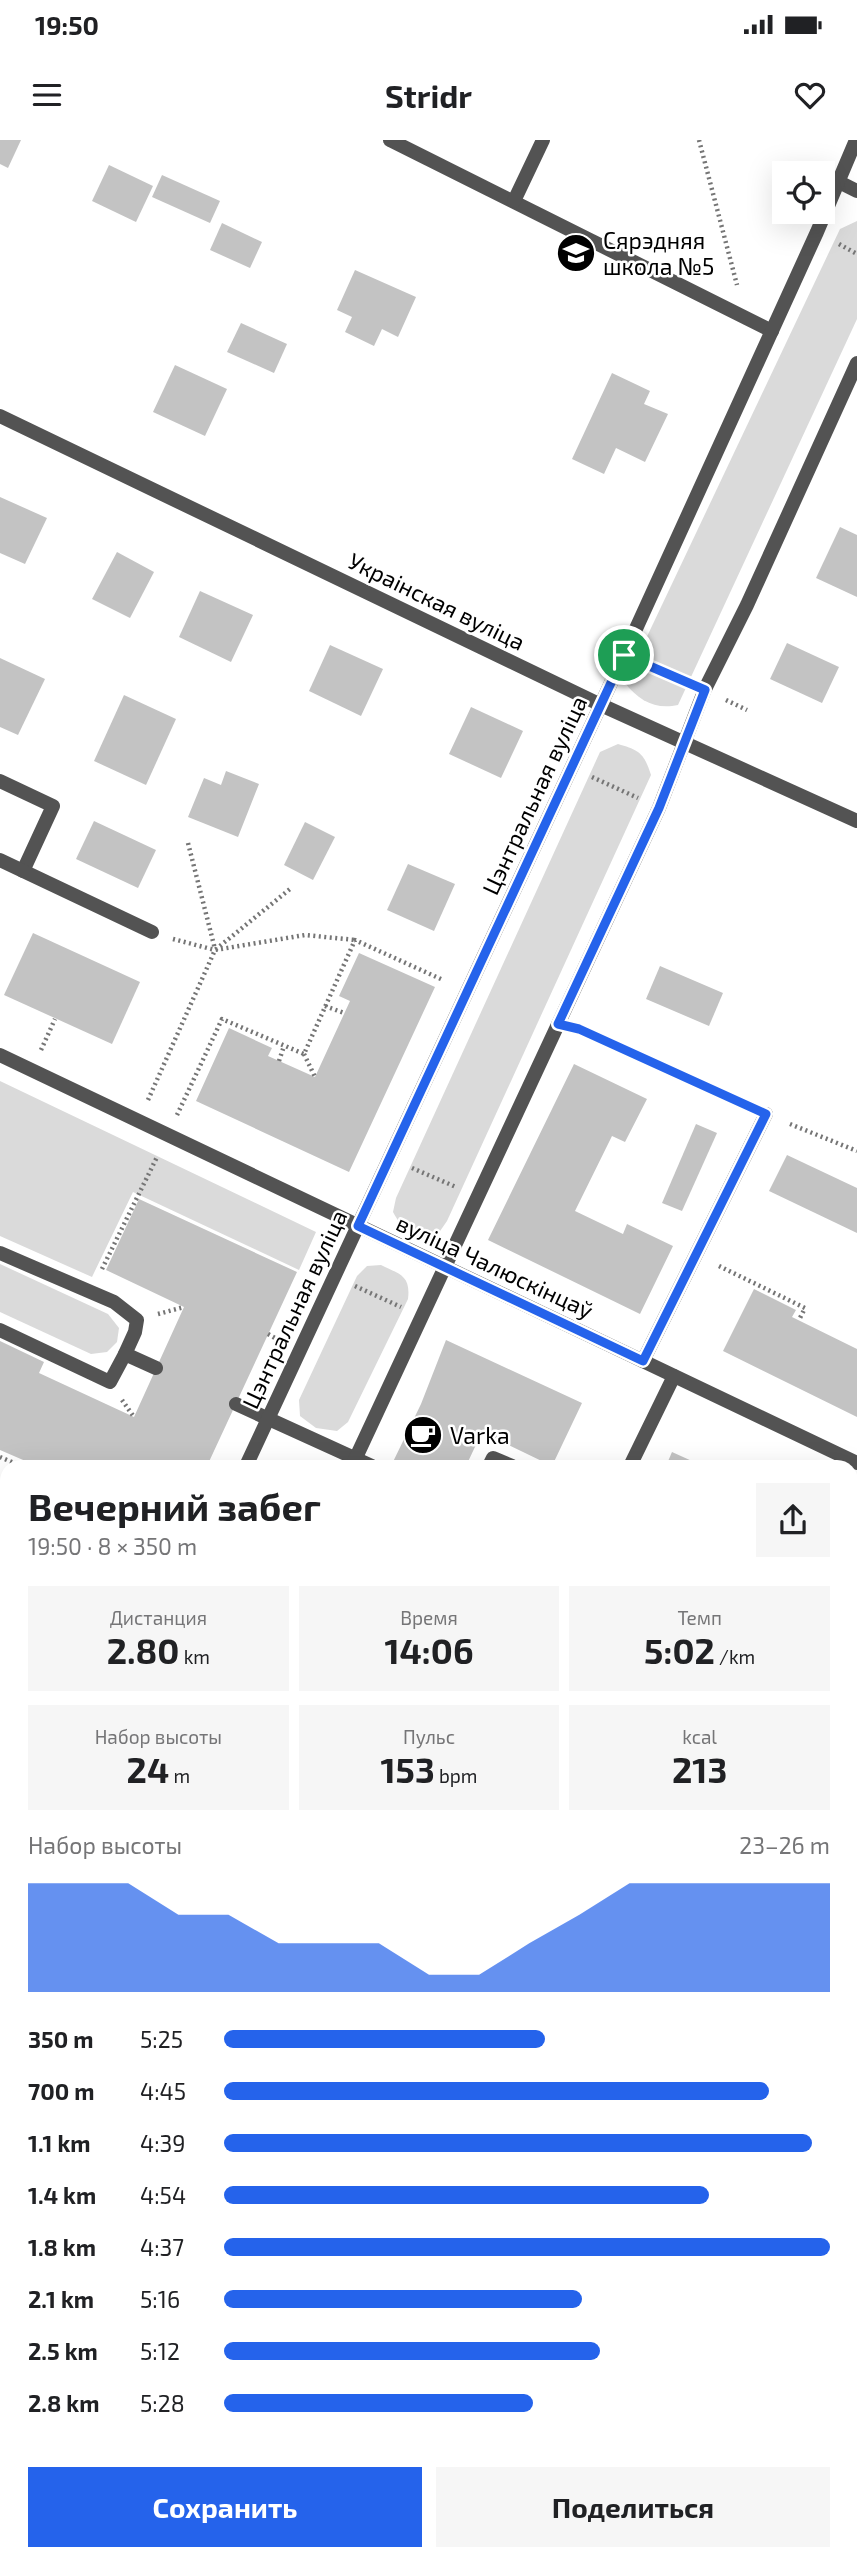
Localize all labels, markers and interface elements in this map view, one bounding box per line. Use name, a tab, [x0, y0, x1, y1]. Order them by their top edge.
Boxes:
text: 19:50	[35, 9, 99, 40]
icon: menu	[28, 76, 66, 114]
text: Stridr	[385, 76, 472, 114]
icon: heart	[791, 76, 829, 114]
map controls	[772, 161, 835, 224]
button: locate	[772, 161, 835, 224]
place label: Сярэдняя школа №5	[603, 226, 714, 280]
school or university icon: Сярэдняя школа №5	[555, 232, 597, 274]
street label: Украінская вуліца	[344, 546, 530, 657]
pin	[594, 625, 654, 685]
icon: arrive	[605, 636, 643, 674]
street label: Цэнтральная вуліца	[476, 691, 593, 899]
street label: Цэнтральная вуліца	[236, 1205, 353, 1413]
street label: вуліца Чалюскінцаў	[392, 1208, 598, 1325]
cafe icon: Varka	[402, 1414, 444, 1456]
place label: Varka	[450, 1421, 510, 1449]
text: Вечерний забег	[28, 1483, 321, 1529]
button: share	[756, 1483, 830, 1557]
text: 19:50 · 8 × 350 m	[28, 1532, 197, 1560]
text: Дистанция	[110, 1606, 207, 1629]
text: Время	[400, 1606, 458, 1629]
text: Темп	[677, 1606, 722, 1629]
text: 2.80	[107, 1629, 179, 1671]
text: 14:06	[384, 1629, 474, 1671]
text: 5:02	[644, 1629, 715, 1671]
text: km	[179, 1645, 210, 1668]
text: /km	[715, 1645, 755, 1668]
text: Набор высоты	[95, 1725, 222, 1748]
text: Пульс	[403, 1725, 455, 1748]
text: kcal	[682, 1725, 717, 1748]
text: 24	[127, 1748, 169, 1790]
text: 153	[380, 1748, 435, 1790]
text: 213	[672, 1748, 727, 1790]
text: m	[169, 1764, 190, 1787]
text: bpm	[435, 1764, 478, 1787]
text: Набор высоты	[28, 1831, 182, 1859]
text: 23–26 m	[739, 1831, 830, 1859]
text: 350 m	[28, 2025, 93, 2053]
text: 5:25	[140, 2025, 183, 2053]
text: 700 m	[28, 2077, 94, 2105]
text: 4:45	[140, 2077, 186, 2105]
text: 1.1 km	[28, 2129, 91, 2157]
text: 4:39	[140, 2129, 186, 2157]
text: 1.4 km	[28, 2181, 96, 2209]
text: 4:54	[140, 2181, 186, 2209]
text: 1.8 km	[28, 2233, 96, 2261]
text: 4:37	[140, 2233, 184, 2261]
text: 2.1 km	[28, 2285, 94, 2313]
text: 5:16	[140, 2285, 180, 2313]
text: 2.5 km	[28, 2337, 98, 2365]
text: 5:12	[140, 2337, 180, 2365]
text: 2.8 km	[28, 2389, 99, 2417]
text: 5:28	[140, 2389, 185, 2417]
button: Сохранить	[28, 2467, 422, 2547]
button: Поделиться	[436, 2467, 830, 2547]

